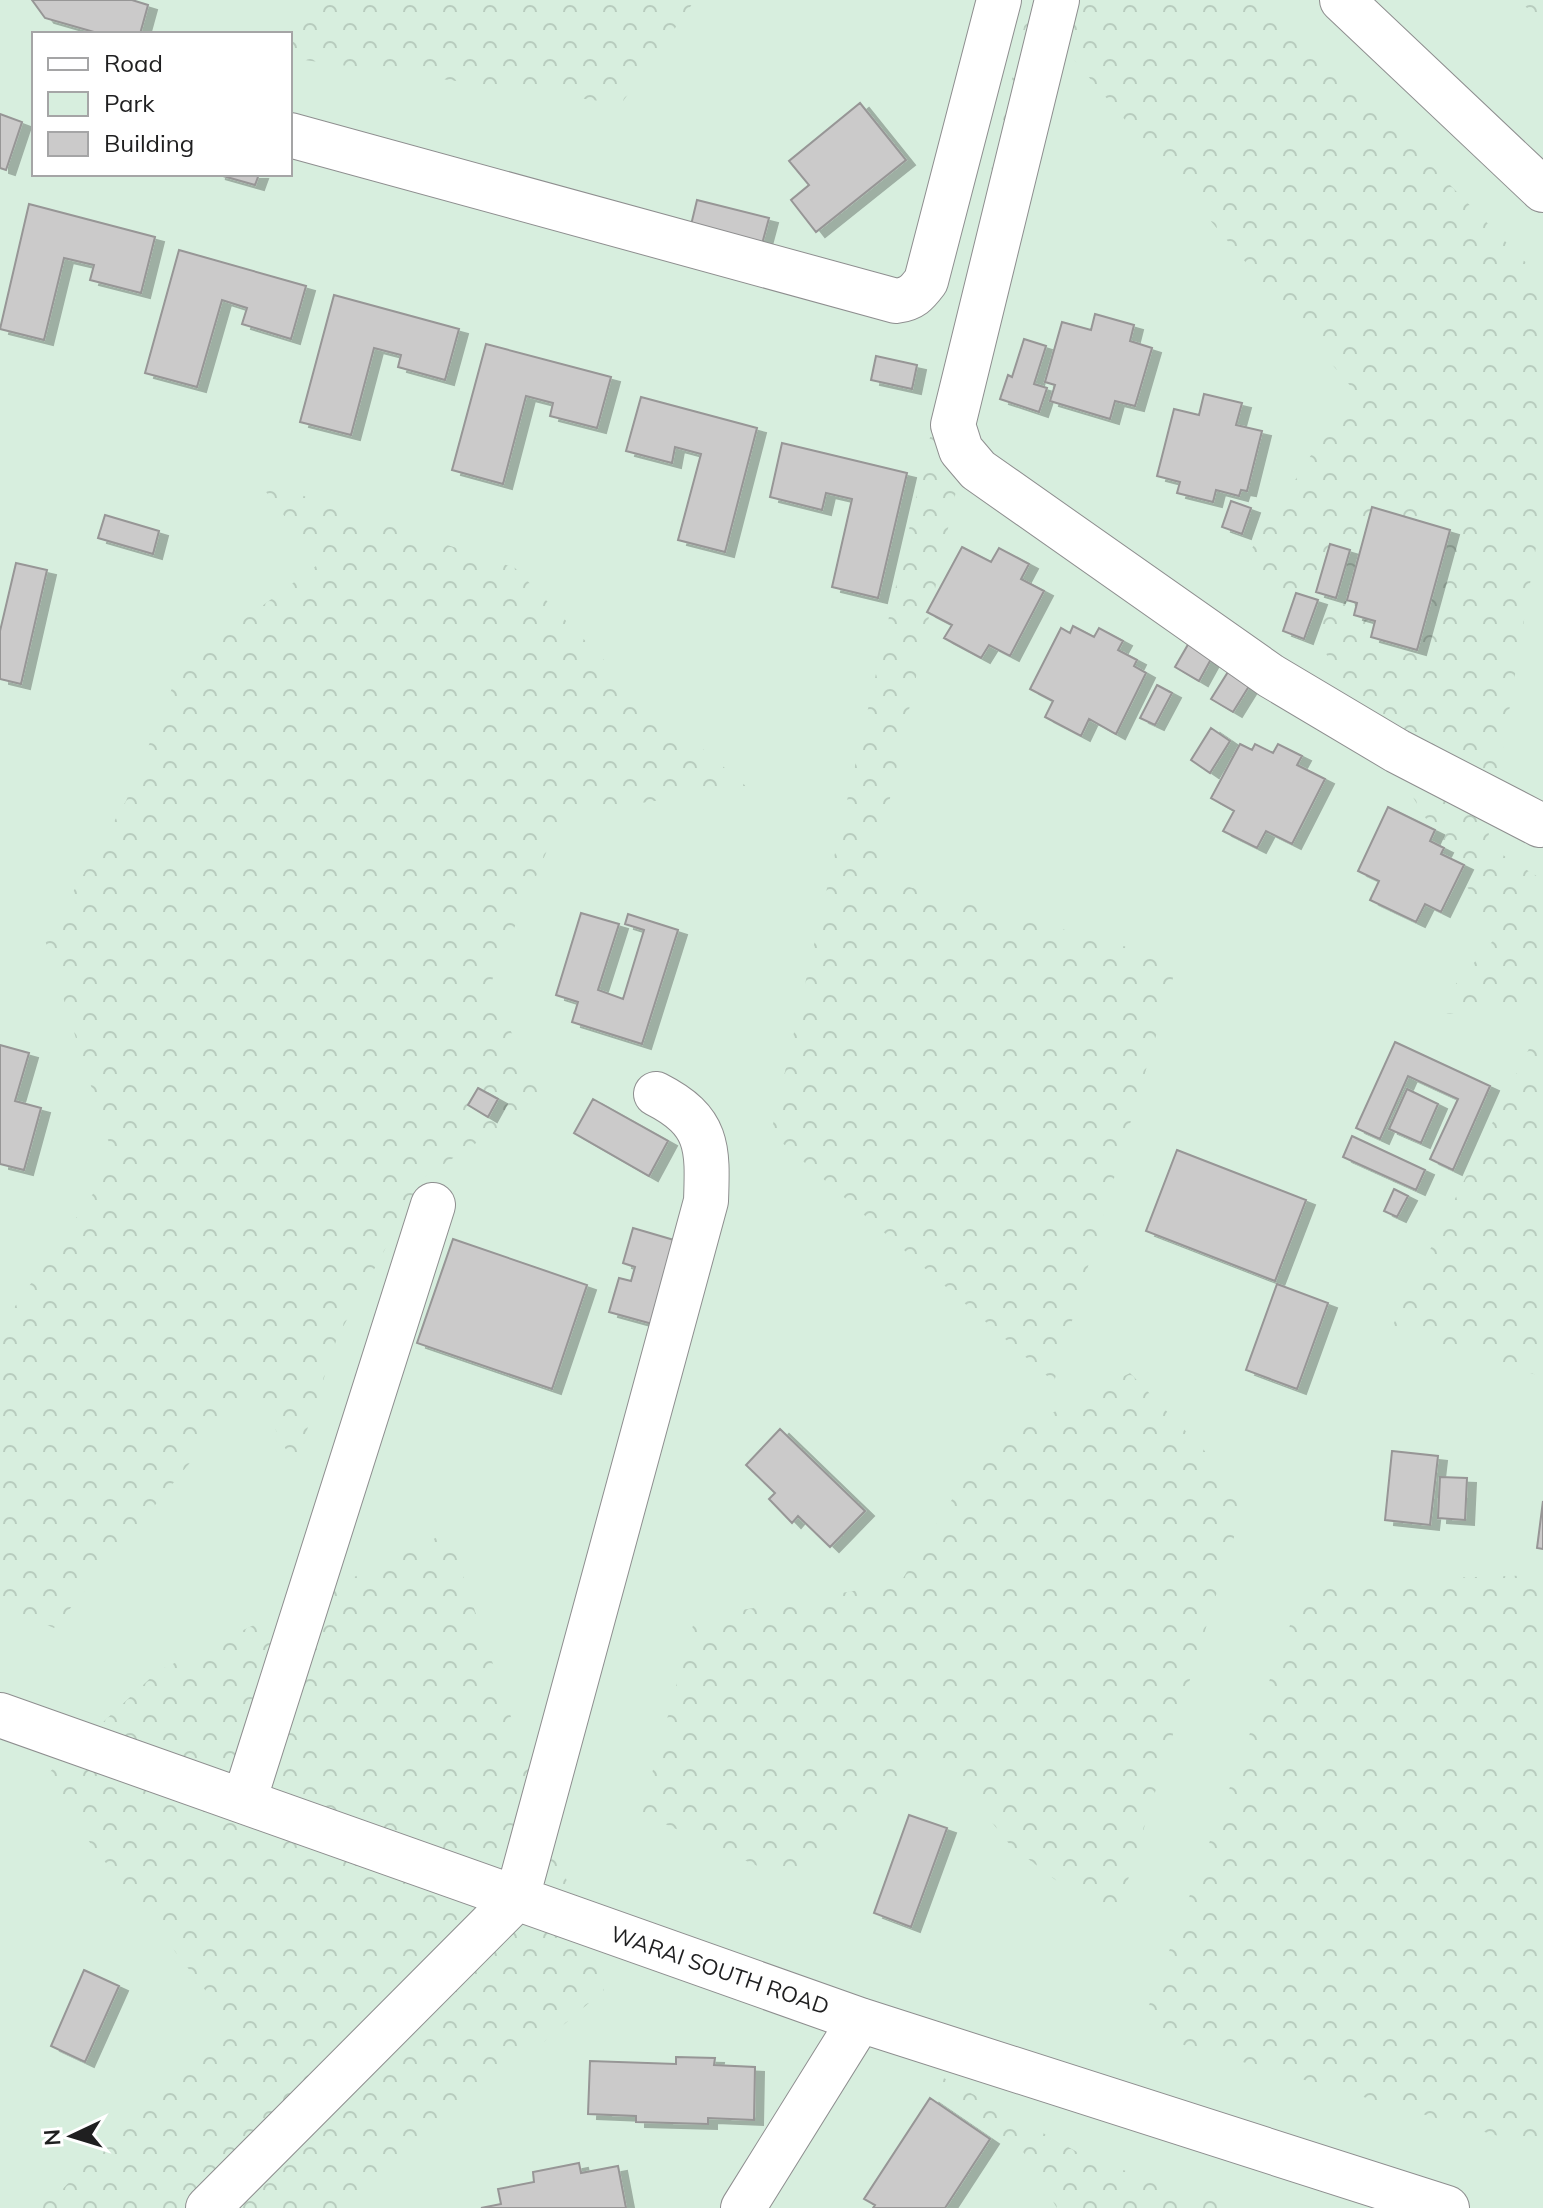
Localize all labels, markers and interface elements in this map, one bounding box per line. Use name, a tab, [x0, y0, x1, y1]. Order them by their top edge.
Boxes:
legend	[32, 32, 292, 176]
text: Road	[104, 48, 163, 78]
text: Park	[104, 88, 155, 118]
text: Building	[104, 128, 194, 158]
street label: WARAI SOUTH ROAD	[607, 1919, 833, 2021]
north arrow	[32, 2096, 112, 2176]
text: N	[38, 2128, 67, 2147]

